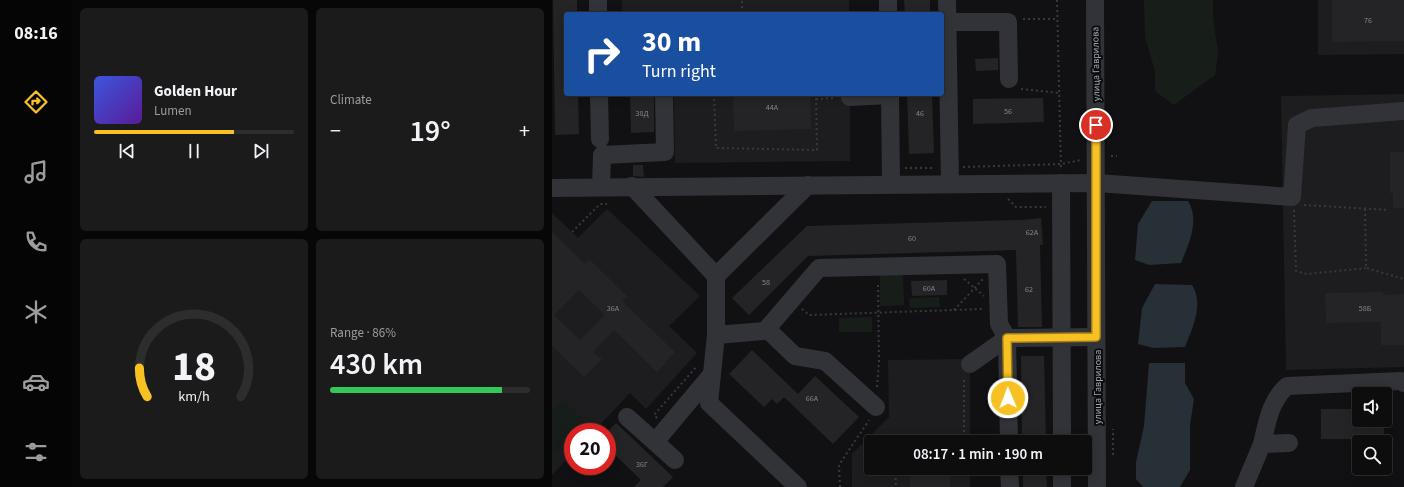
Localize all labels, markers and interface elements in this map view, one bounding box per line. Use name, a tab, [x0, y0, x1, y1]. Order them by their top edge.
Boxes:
house number: 76	[1364, 15, 1372, 26]
text: 08:16	[14, 21, 58, 46]
text: 30 m	[642, 22, 701, 62]
street label: улица Гаврилова	[1088, 27, 1104, 101]
icon: right	[576, 28, 628, 80]
text: Turn right	[642, 59, 716, 84]
text: Golden Hour	[154, 81, 237, 102]
icon: directions	[22, 88, 50, 116]
text: Climate	[330, 91, 372, 109]
text: Lumen	[154, 102, 192, 120]
house number: 44А	[766, 102, 779, 113]
house number: 56	[1004, 106, 1012, 117]
house number: 38Д	[635, 108, 649, 119]
house number: 46	[916, 108, 924, 119]
pin	[1079, 108, 1113, 142]
text: 19°	[409, 110, 451, 153]
icon: arrive	[1085, 114, 1107, 136]
text: −	[330, 115, 341, 147]
text: +	[519, 115, 530, 147]
icon: previous	[116, 140, 138, 162]
icon: pause	[183, 140, 205, 162]
icon: next	[250, 140, 272, 162]
icon: music	[22, 158, 50, 186]
house number: 62А	[1026, 227, 1039, 238]
icon: phone	[22, 228, 50, 256]
house number: 60	[908, 233, 916, 244]
house number: 58	[762, 277, 770, 288]
house number: 60А	[923, 283, 936, 294]
house number: 62	[1025, 284, 1033, 295]
icon: climate	[22, 298, 50, 326]
house number: 36А	[607, 303, 620, 314]
house number: 58Б	[1359, 303, 1372, 314]
text: Range · 86%	[330, 324, 396, 342]
text: 18	[172, 337, 216, 397]
text: 430 km	[330, 343, 423, 386]
street label: улица Гаврилова	[1091, 350, 1105, 424]
icon: car	[22, 368, 50, 396]
position arrow	[987, 377, 1029, 419]
text: km/h	[178, 385, 210, 406]
map controls	[1352, 387, 1392, 475]
button: sound	[1352, 387, 1392, 427]
house number: 66А	[806, 393, 819, 404]
speed limit sign: 20	[564, 423, 616, 475]
button: search	[1352, 435, 1392, 475]
icon: filters	[22, 438, 50, 466]
text: 08:17 · 1 min · 190 m	[913, 444, 1043, 465]
house number: 36Г	[636, 459, 648, 470]

